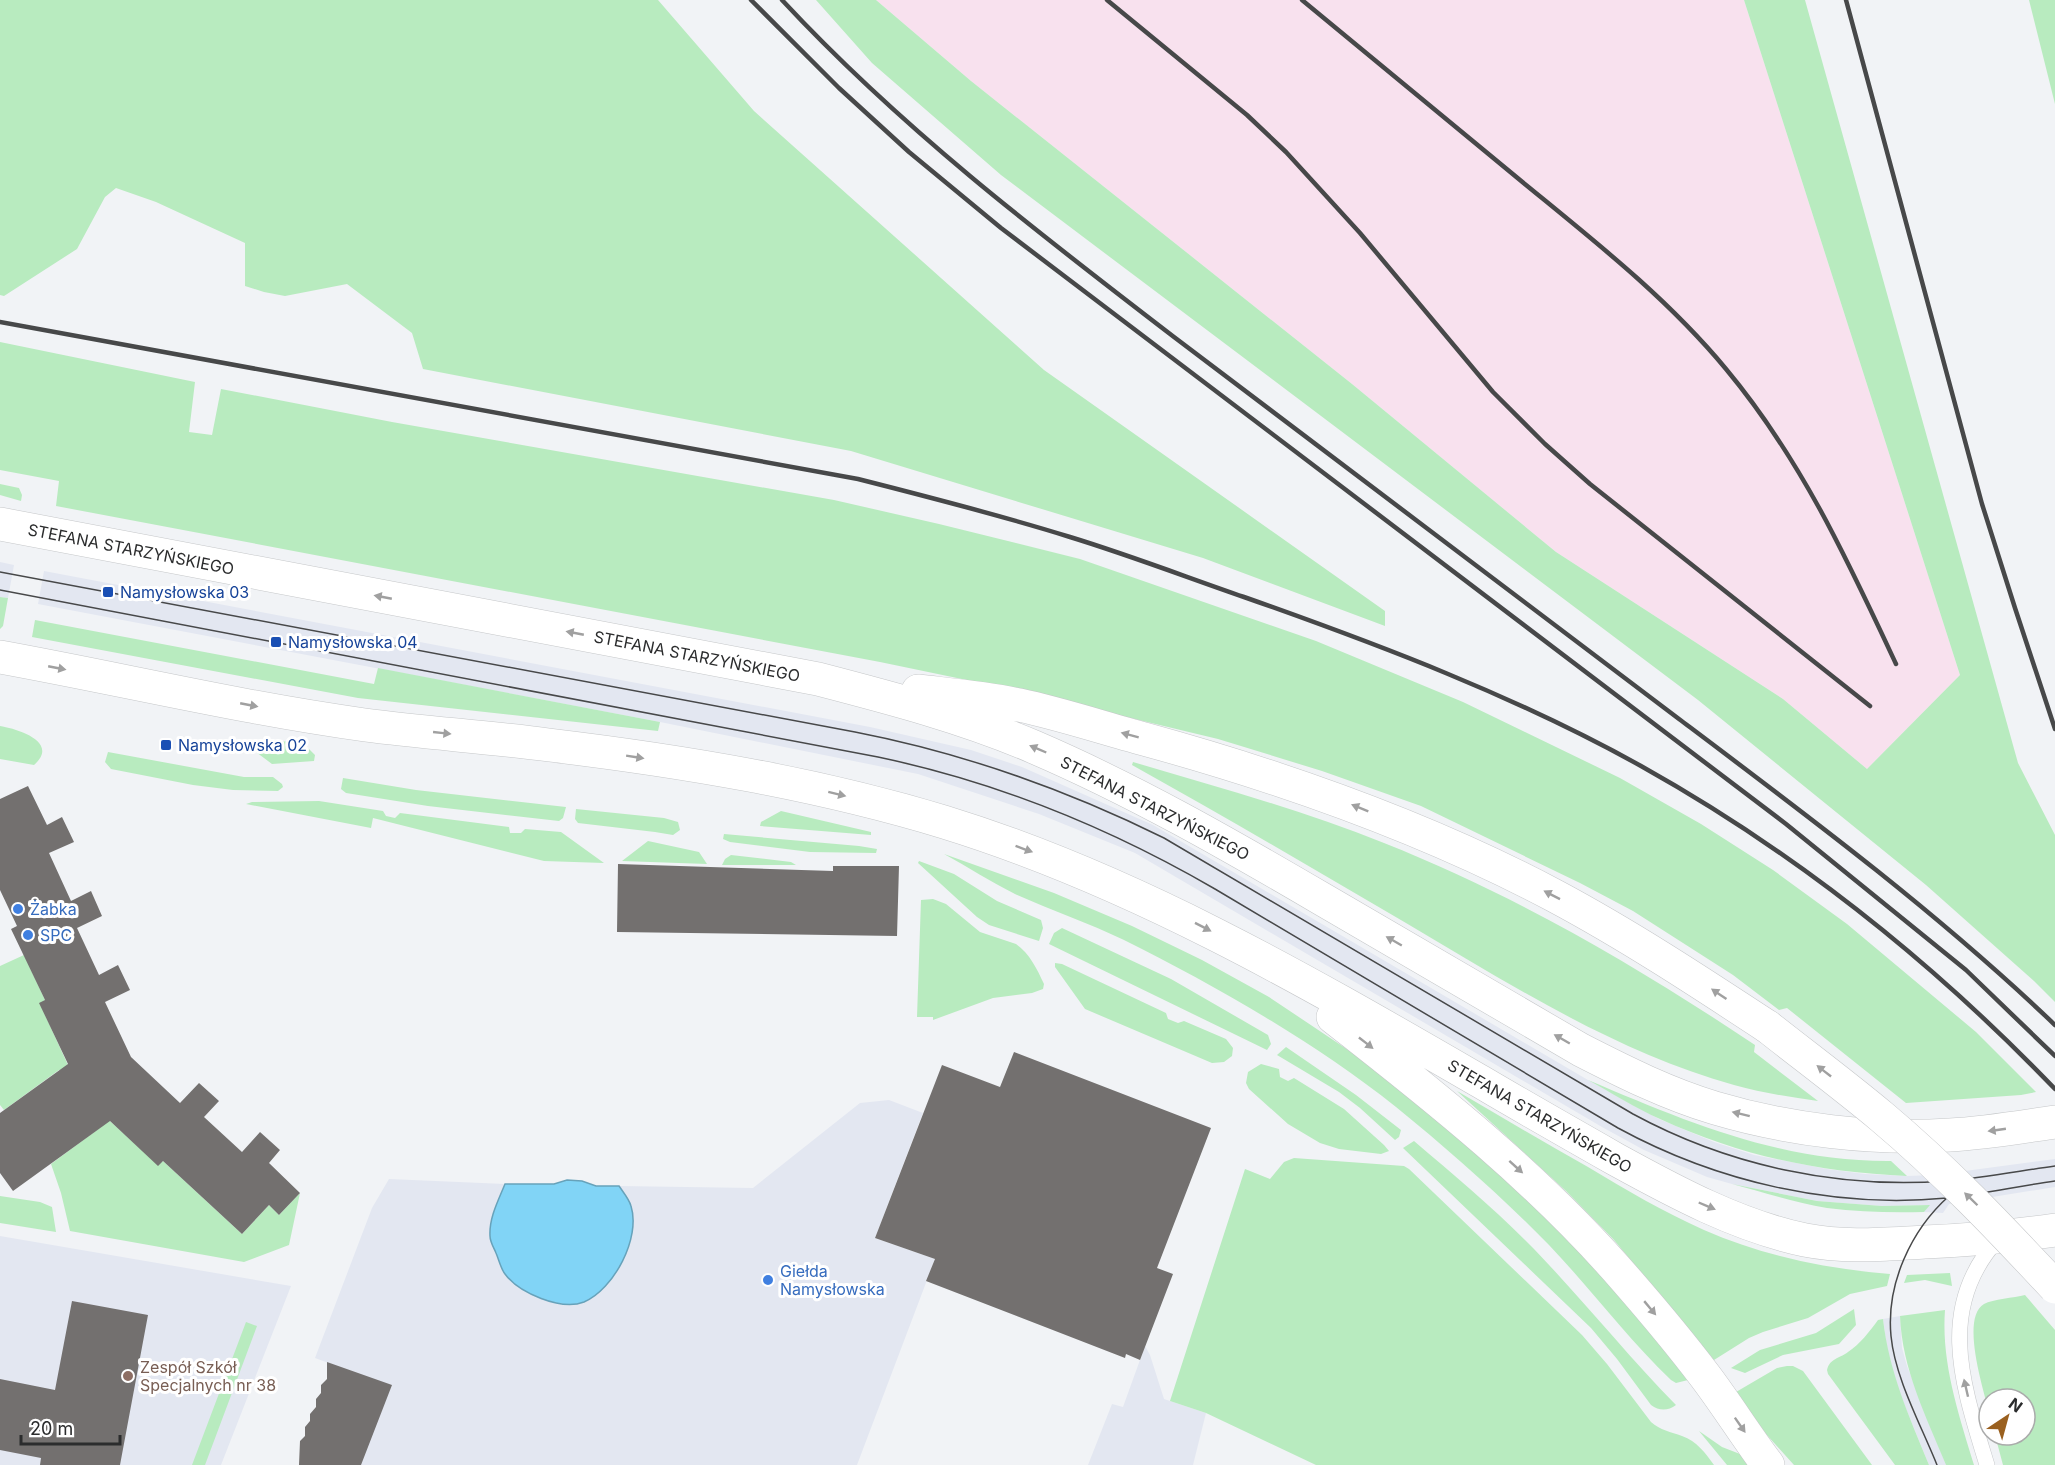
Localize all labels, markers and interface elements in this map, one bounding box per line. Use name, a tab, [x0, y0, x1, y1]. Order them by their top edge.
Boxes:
street label: STEFANA STARZYŃSKIEGO	[26, 519, 236, 579]
place label: Namysłowska 03	[120, 582, 249, 602]
marker: Namysłowska 03	[101, 585, 115, 599]
one-way arrow	[373, 592, 392, 601]
street label: STEFANA STARZYŃSKIEGO	[592, 626, 802, 686]
one-way arrow	[565, 628, 584, 637]
place label: Namysłowska 04	[288, 632, 418, 652]
marker: Namysłowska 04	[269, 635, 283, 649]
one-way arrow	[48, 664, 67, 673]
one-way arrow	[240, 701, 259, 710]
one-way arrow	[432, 728, 451, 738]
one-way arrow	[1121, 730, 1139, 740]
place label: Namysłowska 02	[178, 735, 307, 755]
marker: Namysłowska 02	[159, 738, 173, 752]
one-way arrow	[1028, 744, 1046, 754]
street label: STEFANA STARZYŃSKIEGO	[1057, 752, 1253, 864]
one-way arrow	[626, 753, 645, 762]
one-way arrow	[828, 789, 846, 799]
one-way arrow	[1351, 803, 1369, 813]
one-way arrow	[1015, 845, 1033, 855]
one-way arrow	[1543, 890, 1560, 899]
place label: Żabka	[30, 899, 77, 919]
marker: Żabka	[11, 902, 25, 916]
one-way arrow	[1194, 923, 1211, 932]
place label: SPC	[40, 925, 72, 945]
marker: SPC	[21, 928, 35, 942]
one-way arrow	[1386, 935, 1402, 946]
one-way arrow	[1711, 989, 1727, 1000]
one-way arrow	[1554, 1034, 1571, 1044]
one-way arrow	[1358, 1036, 1374, 1049]
street label: STEFANA STARZYŃSKIEGO	[1444, 1055, 1636, 1177]
one-way arrow	[1817, 1065, 1832, 1077]
one-way arrow	[1732, 1109, 1751, 1119]
one-way arrow	[1987, 1126, 2006, 1135]
one-way arrow	[1508, 1160, 1523, 1173]
one-way arrow	[1963, 1192, 1978, 1206]
one-way arrow	[1698, 1202, 1716, 1211]
place label: Giełda Namysłowska	[780, 1261, 885, 1299]
marker: Giełda Namysłowska	[761, 1273, 775, 1287]
one-way arrow	[1644, 1300, 1657, 1316]
place label: Zespół Szkół Specjalnych nr 38	[140, 1357, 276, 1395]
marker: Zespół Szkół Specjalnych nr 38	[121, 1369, 135, 1383]
one-way arrow	[1961, 1378, 1970, 1397]
north arrow	[1977, 1387, 2037, 1447]
text: N	[2005, 1393, 2027, 1417]
scale bar	[21, 1408, 120, 1446]
one-way arrow	[1734, 1417, 1745, 1433]
text: 20 m	[30, 1418, 73, 1439]

